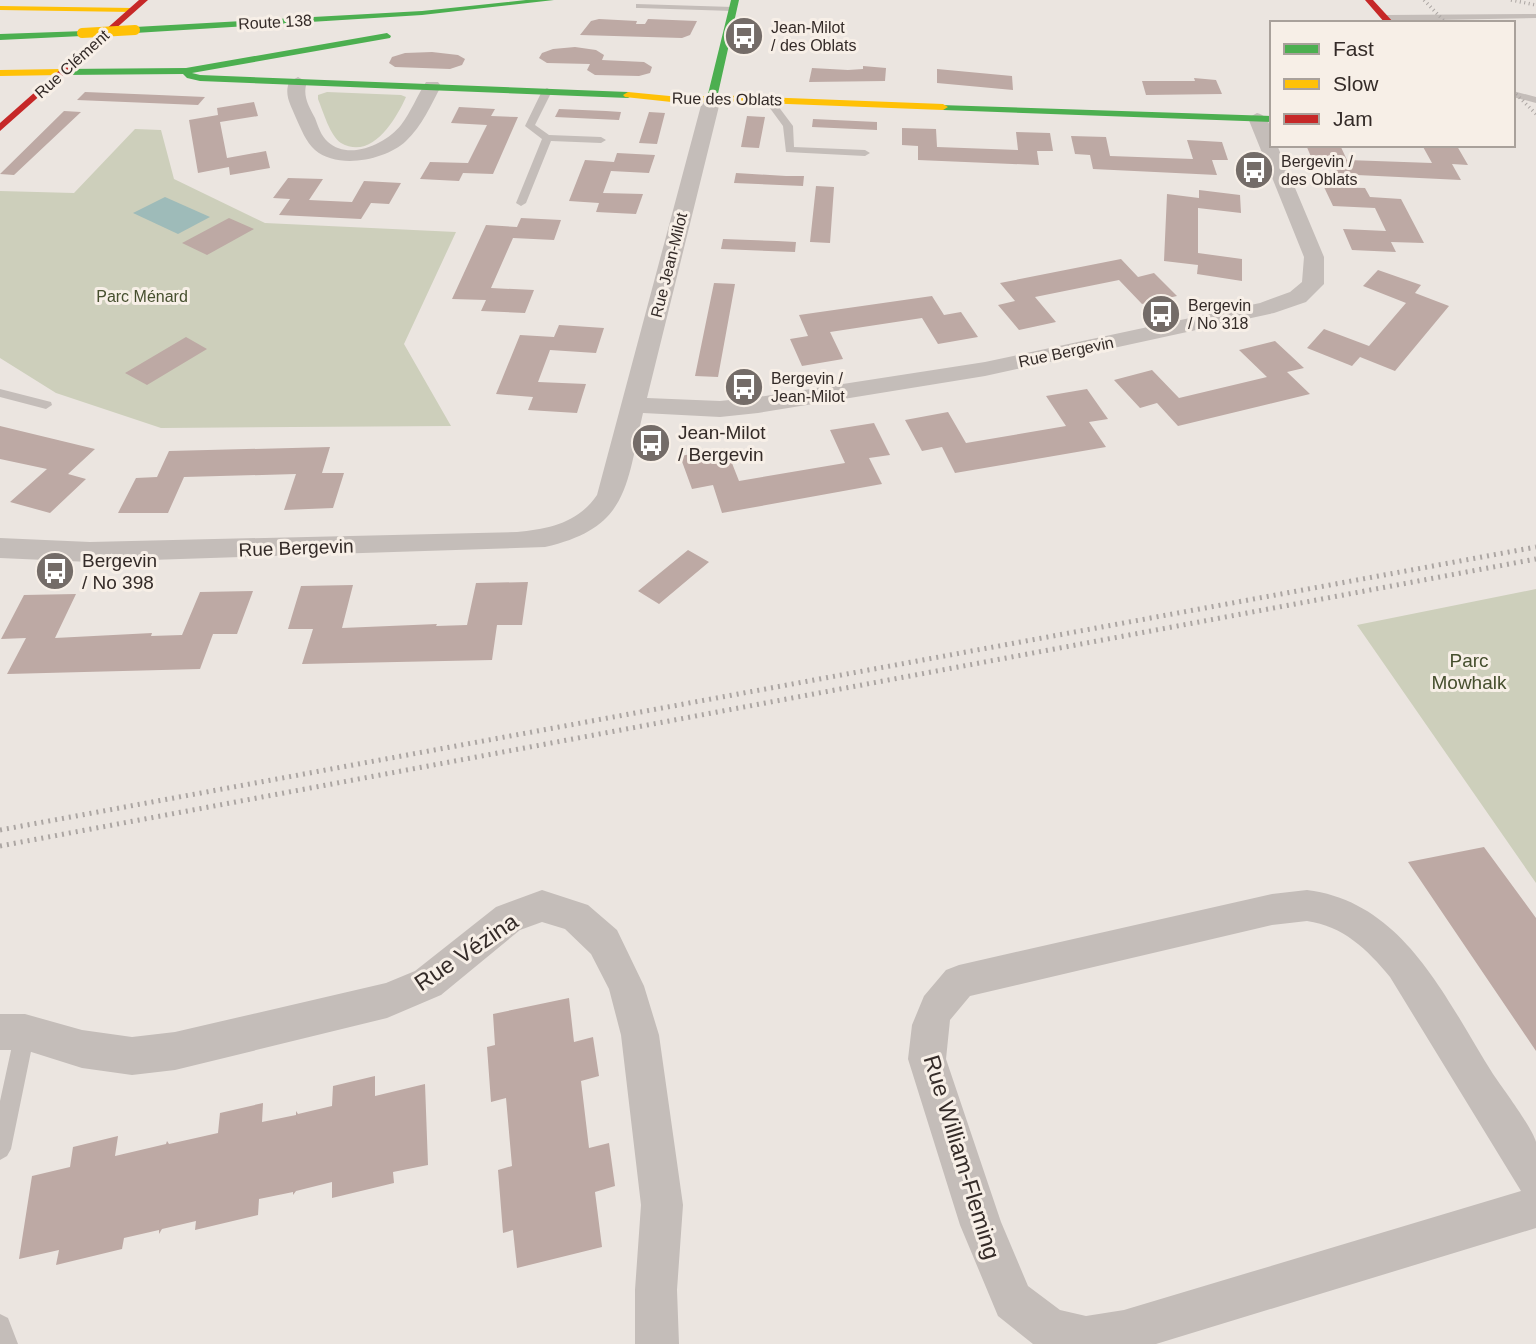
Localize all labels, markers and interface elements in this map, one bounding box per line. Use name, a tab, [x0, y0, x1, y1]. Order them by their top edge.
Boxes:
street label: Route 138	[238, 12, 312, 32]
bus stop icon: Jean-Milot / des Oblats	[723, 15, 765, 57]
place label: Jean-Milot / des Oblats	[771, 19, 856, 54]
legend	[1270, 21, 1515, 147]
street label: Rue Clément	[32, 26, 113, 102]
text: Fast	[1333, 37, 1374, 60]
text: Slow	[1333, 72, 1379, 95]
street label: Rue des Oblats	[672, 90, 782, 108]
text: Jam	[1333, 107, 1373, 130]
bus stop icon: Bergevin / des Oblats	[1233, 149, 1275, 191]
place label: Bergevin / des Oblats	[1281, 153, 1357, 188]
street label: Rue Jean-Milot	[648, 210, 690, 319]
park label: Parc Ménard	[96, 288, 188, 305]
bus stop icon: Bergevin / No 318	[1140, 293, 1182, 335]
place label: Bergevin / No 318	[1188, 297, 1251, 332]
street label: Rue Bergevin	[1017, 334, 1115, 370]
bus stop icon: Bergevin / Jean-Milot	[723, 366, 765, 408]
place label: Bergevin / Jean-Milot	[771, 370, 845, 405]
bus stop icon: Jean-Milot / Bergevin	[630, 422, 672, 464]
place label: Jean-Milot / Bergevin	[678, 422, 766, 465]
street label: Rue Bergevin	[238, 535, 354, 561]
bus stop icon: Bergevin / No 398	[34, 550, 76, 592]
place label: Bergevin / No 398	[82, 550, 157, 593]
park label: Parc Mowhalk	[1432, 650, 1507, 693]
street label: Rue Vézina	[409, 908, 523, 996]
street label: Rue William-Fleming	[919, 1052, 1005, 1262]

